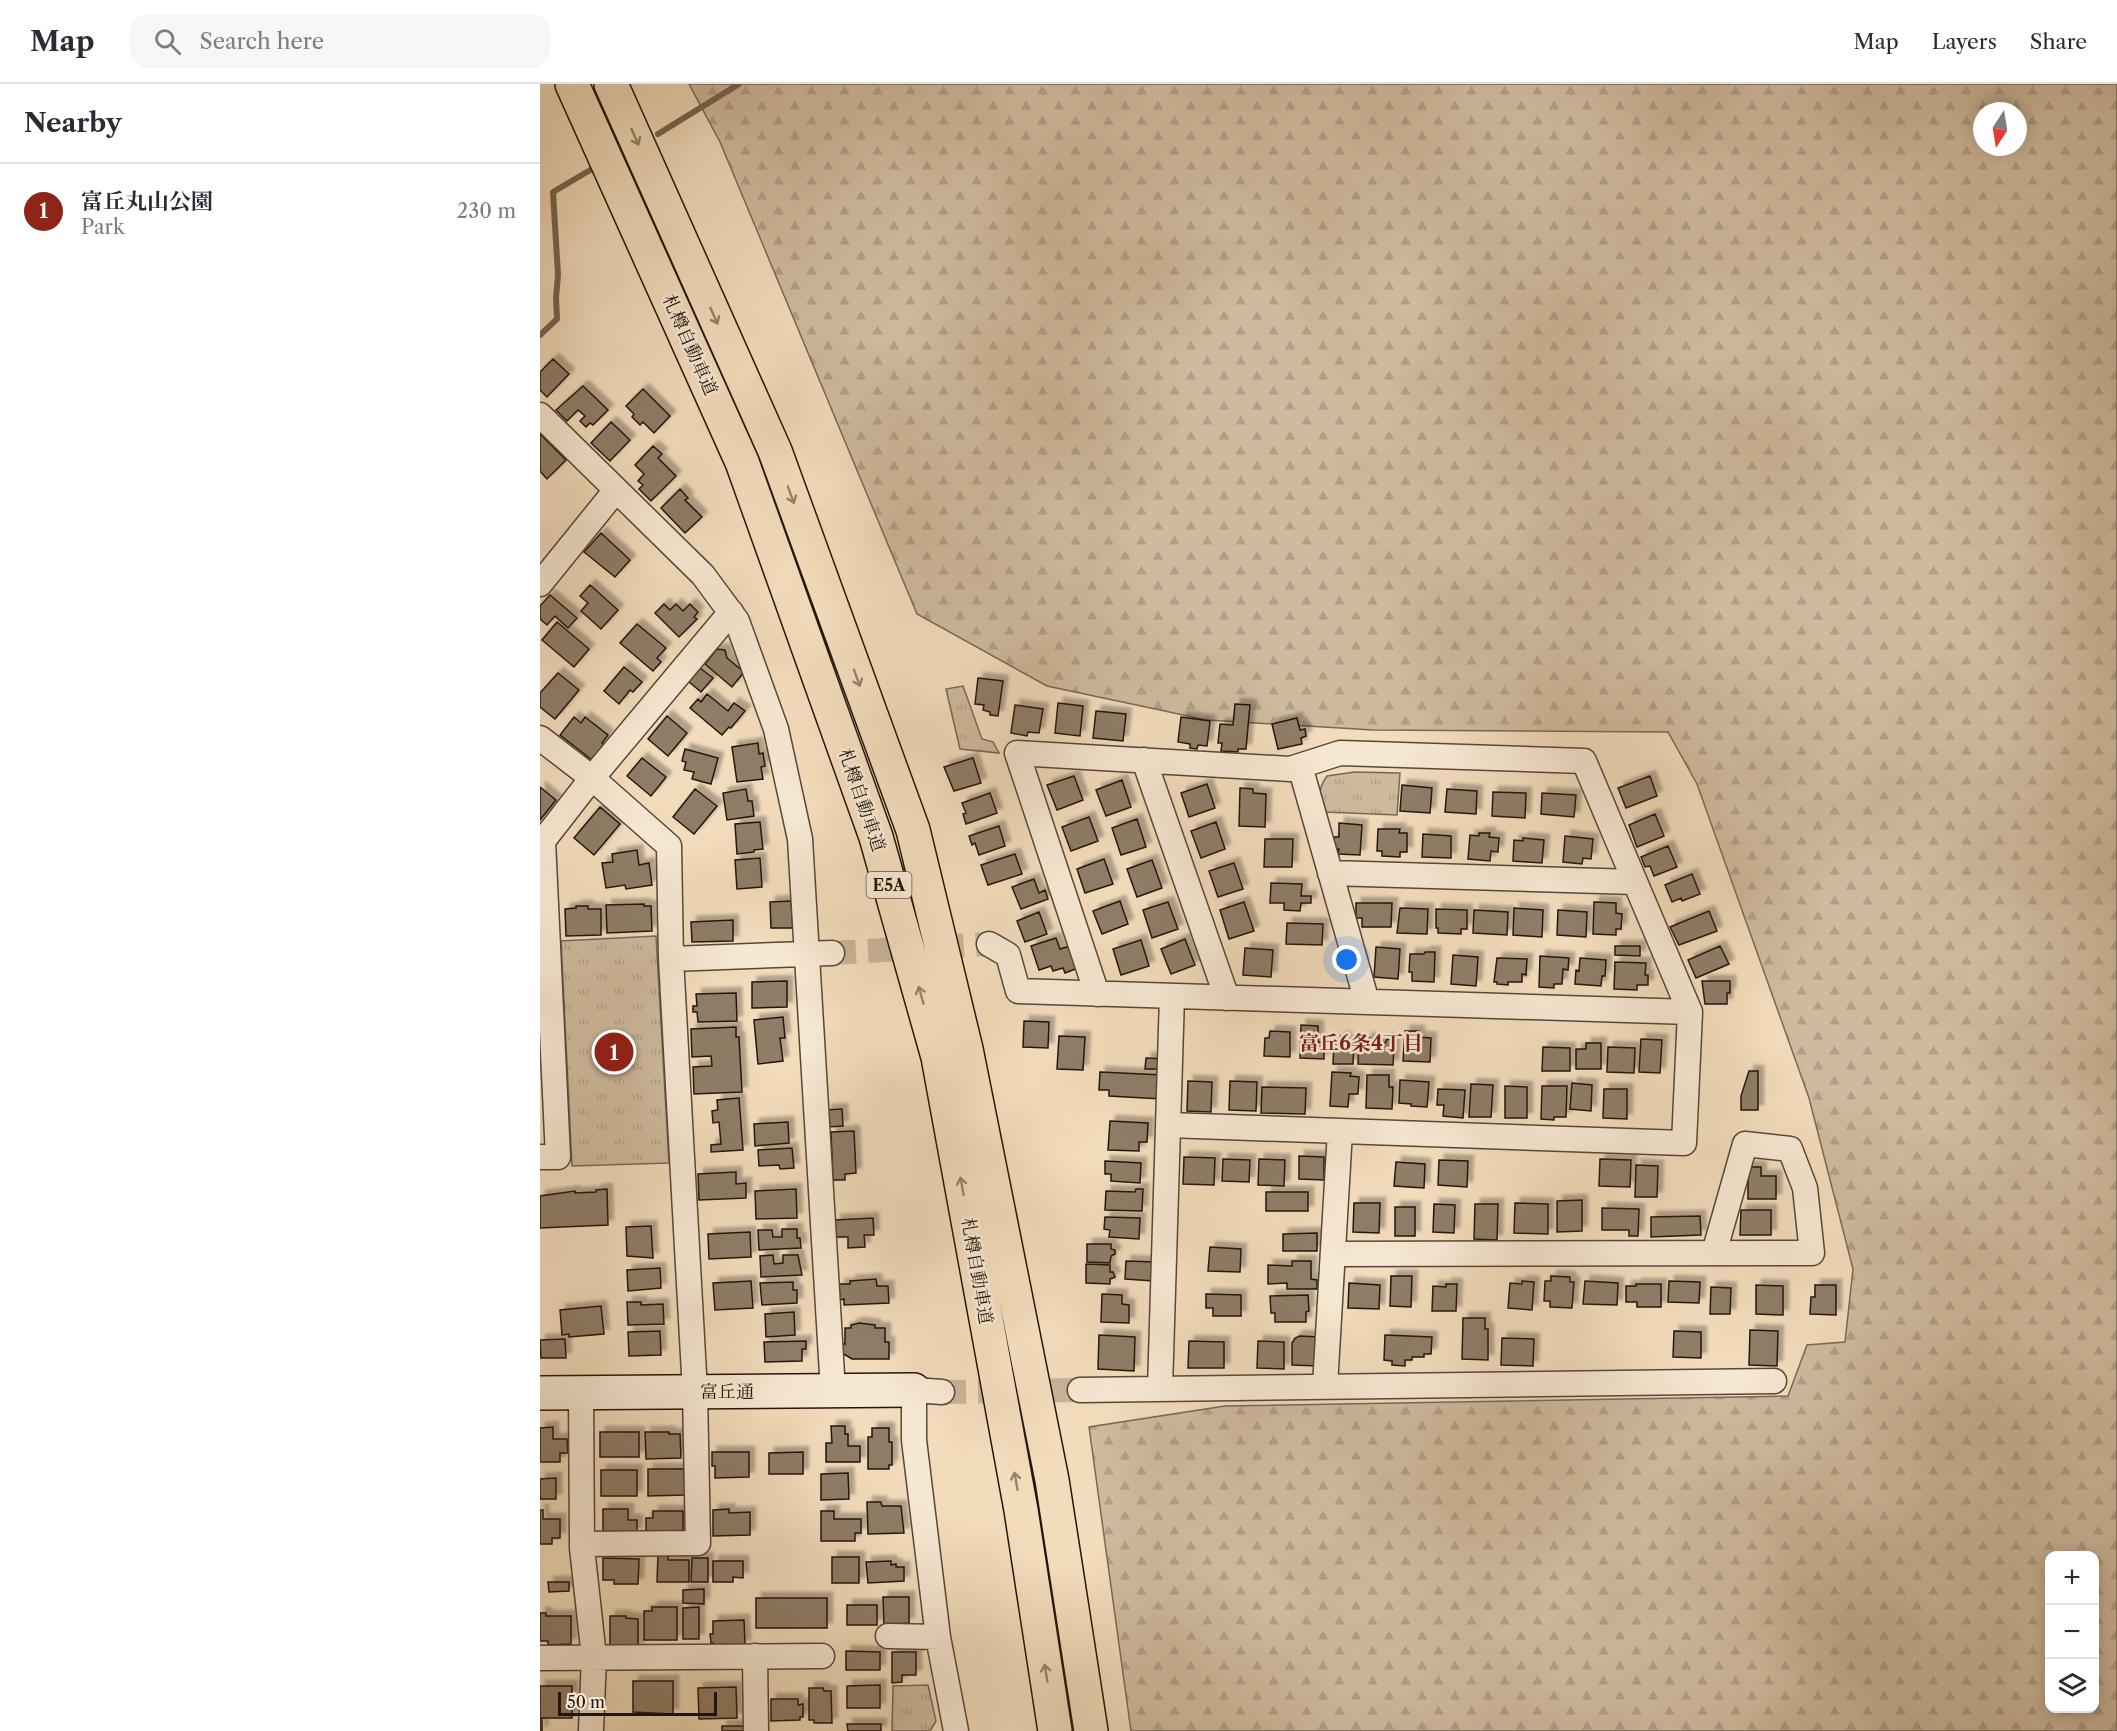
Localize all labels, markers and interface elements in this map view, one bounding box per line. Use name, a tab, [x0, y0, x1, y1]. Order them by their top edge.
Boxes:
search box	[130, 14, 550, 68]
text: Map	[30, 24, 94, 58]
icon: search	[151, 25, 184, 58]
text: Search here	[199, 28, 324, 55]
text: Map	[1854, 29, 1899, 54]
text: Layers	[1932, 29, 1997, 54]
text: Share	[2030, 29, 2087, 54]
north arrow	[1973, 102, 2027, 156]
text: Nearby	[24, 107, 122, 139]
one-way arrow	[630, 128, 641, 146]
text: 富丘丸山公園	[81, 188, 213, 215]
text: 1	[39, 199, 48, 223]
text: 230 m	[457, 199, 516, 223]
text: Park	[81, 215, 124, 239]
street label: 札樽自動車道	[658, 291, 722, 399]
one-way arrow	[709, 306, 721, 324]
one-way arrow	[786, 485, 797, 504]
one-way arrow	[853, 668, 864, 687]
street label: 札樽自動車道	[834, 745, 890, 855]
road number: E5A	[866, 872, 912, 898]
your location	[1332, 945, 1361, 974]
one-way arrow	[914, 986, 926, 1005]
pin: 1	[594, 1030, 634, 1074]
district label: 富丘6条4丁目	[1299, 1031, 1423, 1055]
one-way arrow	[956, 1176, 967, 1196]
street label: 札樽自動車道	[957, 1216, 997, 1326]
street label: 富丘通	[700, 1381, 754, 1403]
one-way arrow	[1010, 1471, 1021, 1491]
map controls	[2045, 1551, 2099, 1713]
button: +	[2045, 1551, 2099, 1605]
button: −	[2045, 1605, 2099, 1659]
button: layers	[2045, 1659, 2099, 1713]
one-way arrow	[1041, 1664, 1052, 1684]
scale bar	[558, 1689, 717, 1716]
text: 50 m	[567, 1692, 605, 1712]

